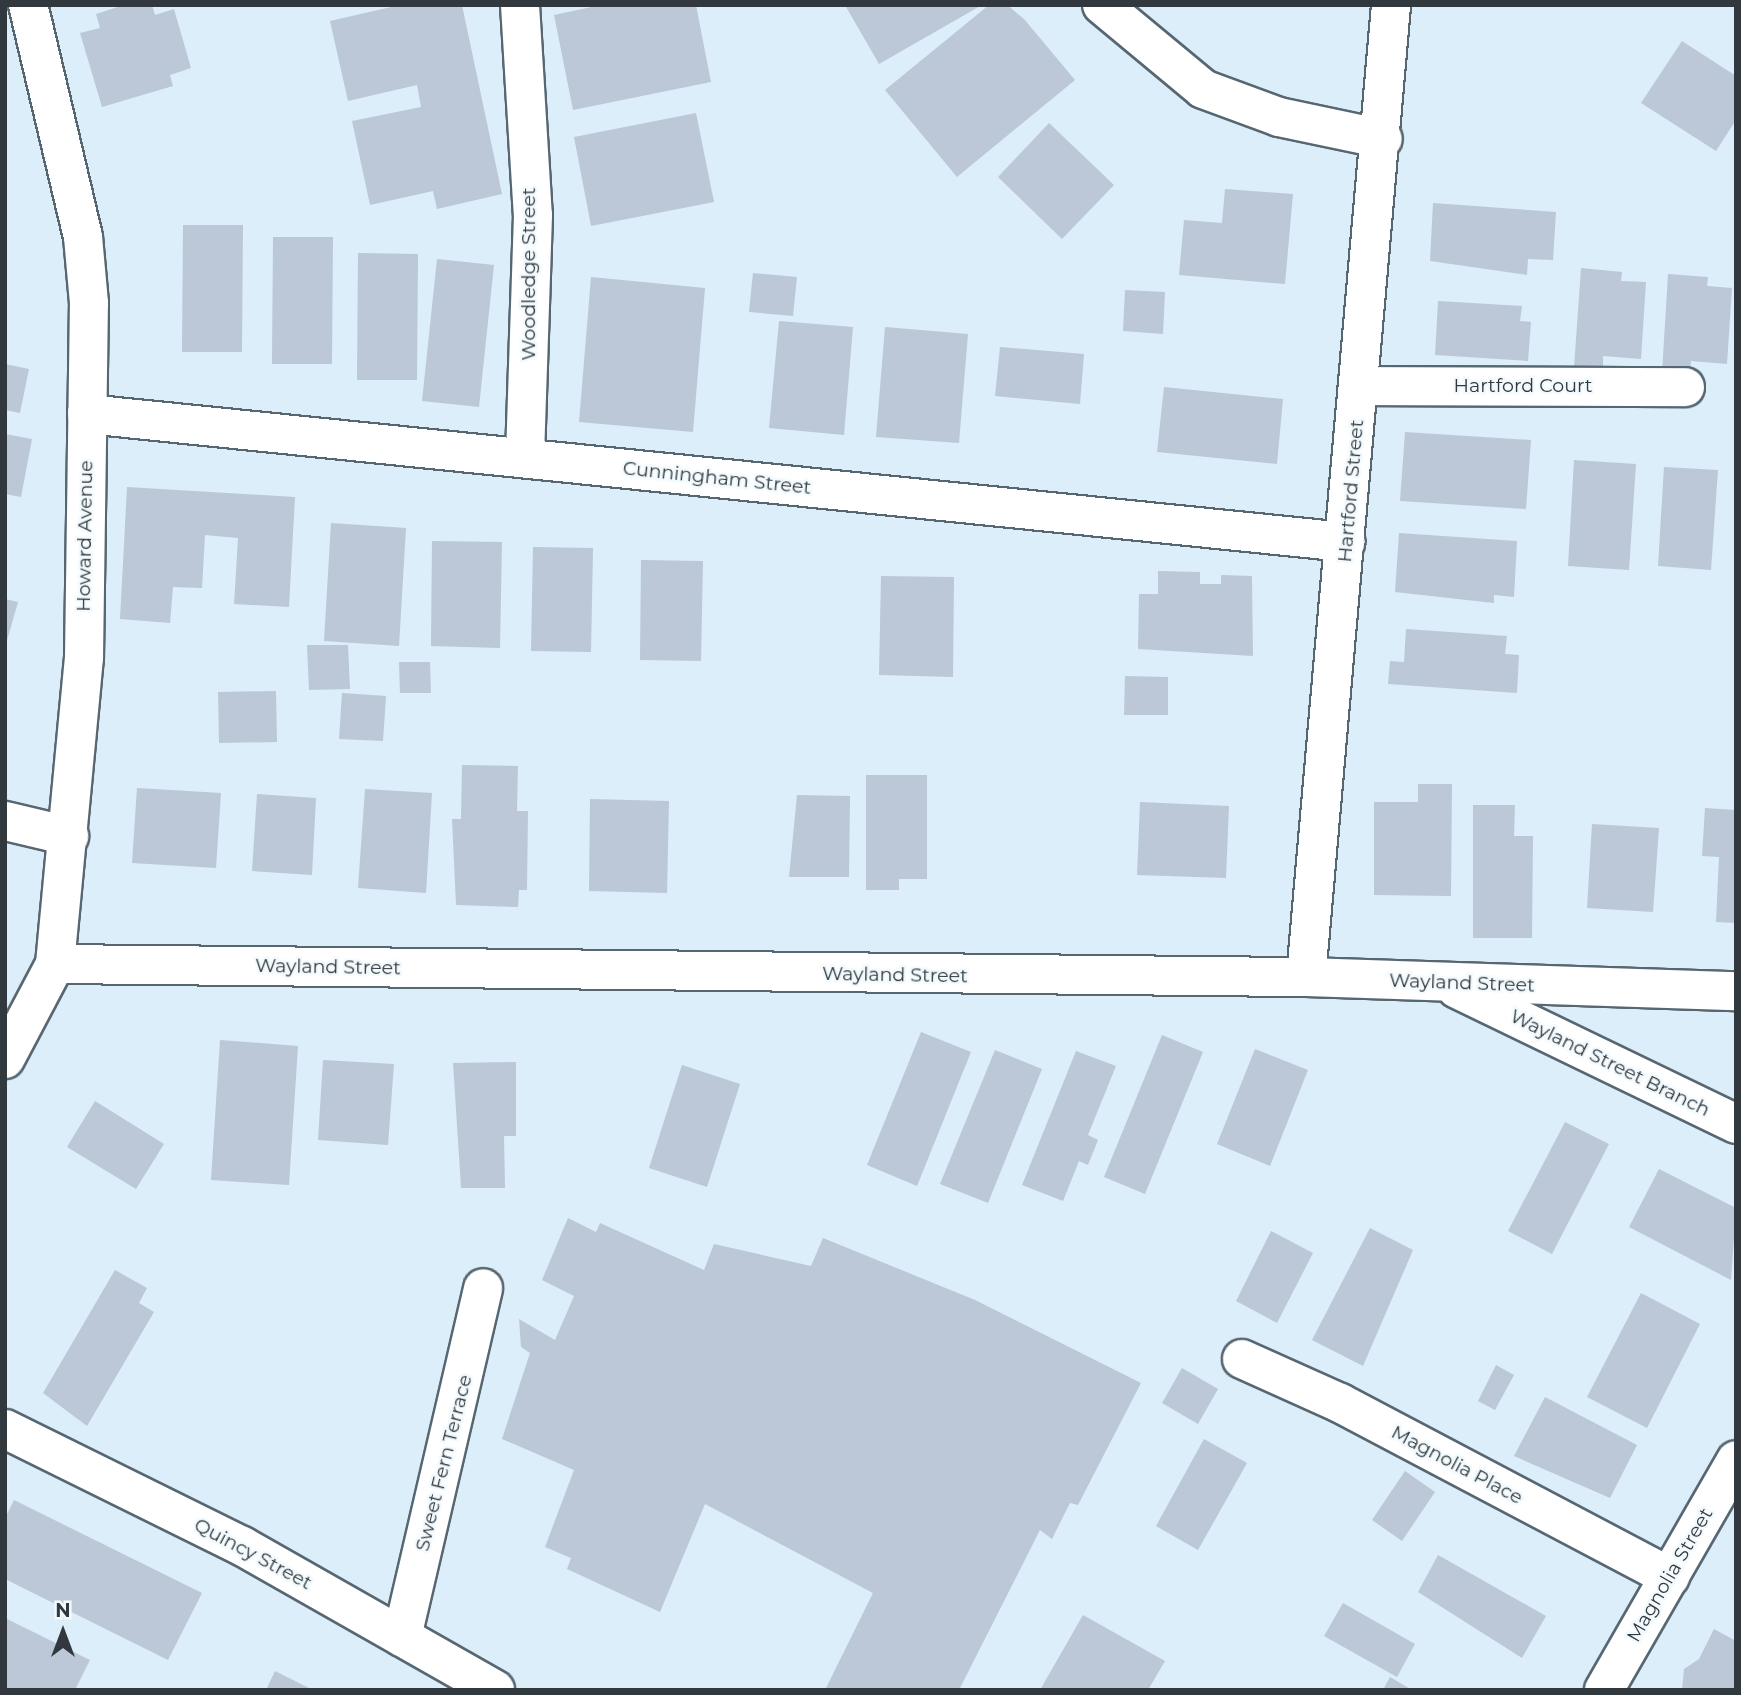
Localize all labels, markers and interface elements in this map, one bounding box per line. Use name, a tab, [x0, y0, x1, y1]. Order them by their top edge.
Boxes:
street label: Woodledge Street	[518, 187, 540, 361]
street label: Hartford Court	[1453, 375, 1593, 397]
street label: Hartford Street	[1333, 419, 1369, 563]
street label: Cunningham Street	[622, 457, 812, 499]
street label: Howard Avenue	[72, 460, 98, 612]
street label: Wayland Street	[255, 954, 401, 980]
street label: Wayland Street	[822, 962, 968, 988]
street label: Wayland Street	[1389, 969, 1535, 997]
street label: Wayland Street Branch	[1506, 1005, 1714, 1121]
street label: Sweet Fern Terrace	[411, 1372, 477, 1554]
street label: Magnolia Place	[1387, 1421, 1527, 1509]
street label: Magnolia Street	[1622, 1504, 1718, 1646]
street label: Quincy Street	[190, 1513, 316, 1595]
north arrow	[28, 1597, 98, 1667]
text: N	[55, 1599, 71, 1622]

